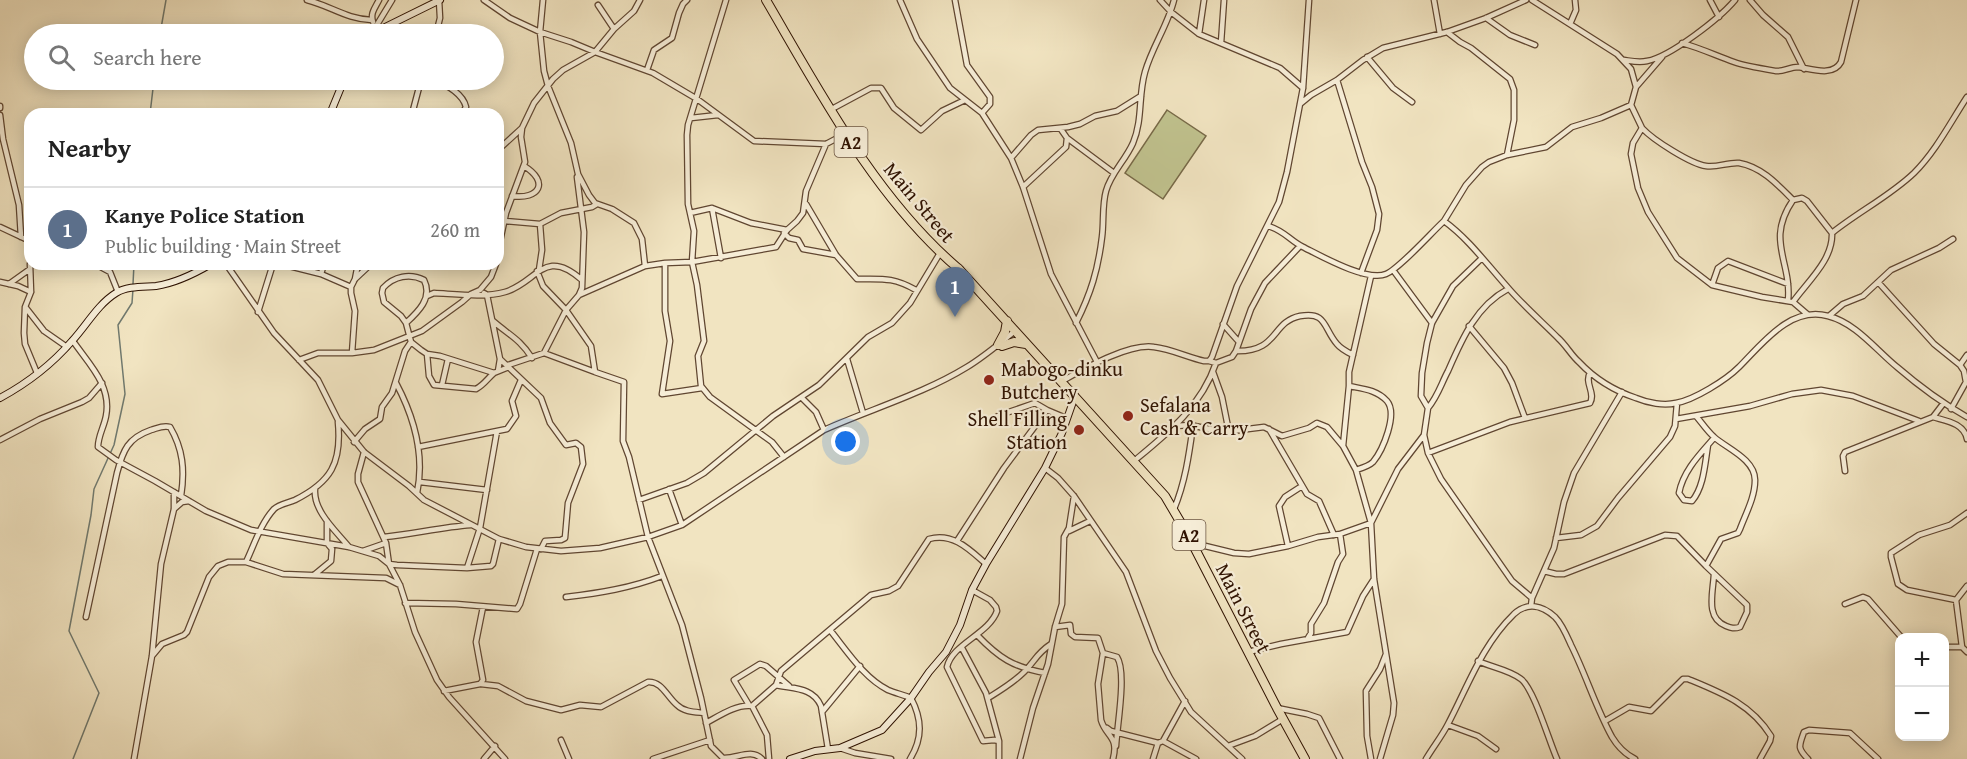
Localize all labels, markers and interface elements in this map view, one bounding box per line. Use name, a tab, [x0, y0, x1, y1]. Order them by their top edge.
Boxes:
search box	[24, 24, 504, 90]
icon: search	[45, 41, 78, 74]
text: Search here	[93, 41, 202, 73]
road number: A2	[834, 127, 868, 157]
text: Nearby	[48, 128, 131, 167]
street label: Main Street	[877, 155, 963, 249]
text: Kanye Police Station	[105, 199, 305, 231]
text: 1	[62, 215, 73, 244]
text: 260 m	[430, 215, 480, 244]
text: Public building · Main Street	[105, 231, 341, 260]
pin: 1	[936, 268, 974, 317]
place label: Mabogo-dinku Butchery	[1001, 354, 1123, 406]
marker: Mabogo-dinku Butchery	[982, 373, 996, 387]
place label: Sefalana Cash & Carry	[1140, 390, 1249, 442]
place label: Shell Filling Station	[968, 404, 1067, 456]
marker: Sefalana Cash & Carry	[1121, 409, 1135, 423]
marker: Shell Filling Station	[1072, 423, 1086, 437]
your location	[831, 427, 860, 456]
road number: A2	[1172, 520, 1206, 550]
street label: Main Street	[1209, 558, 1279, 658]
map controls	[1895, 633, 1949, 741]
button: +	[1895, 633, 1949, 687]
button: −	[1895, 687, 1949, 741]

